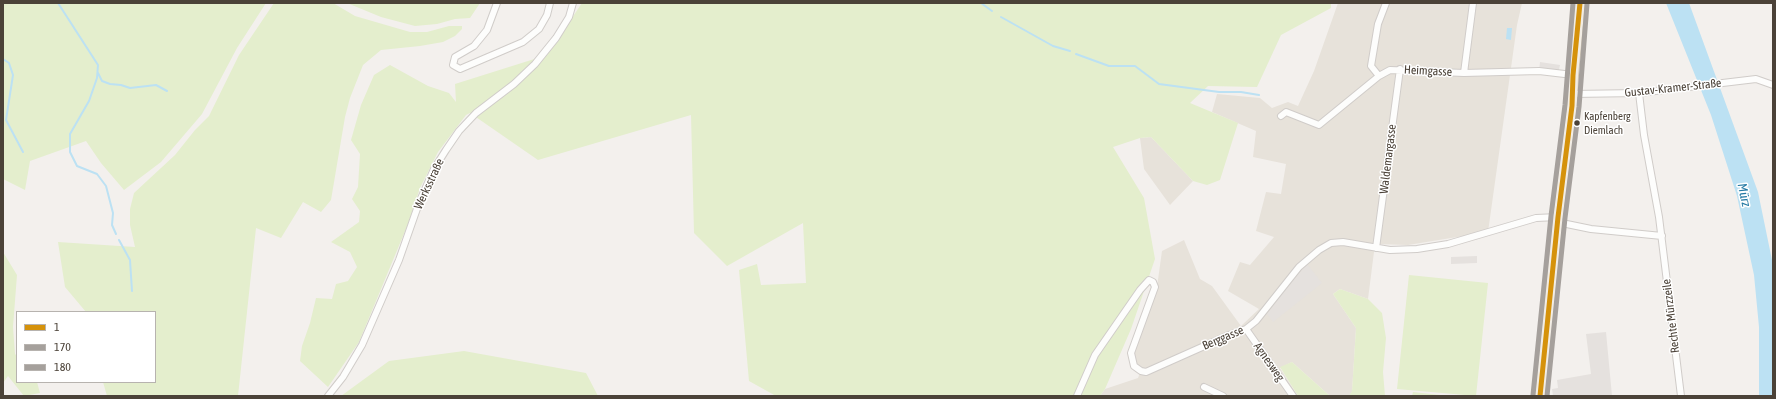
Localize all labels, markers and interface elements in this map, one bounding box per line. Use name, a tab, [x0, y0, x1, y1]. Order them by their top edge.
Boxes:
street label: Heimgasse	[1404, 63, 1452, 79]
street label: Gustav-Kramer-Straße	[1624, 76, 1722, 100]
place label: Kapfenberg Diemlach	[1584, 110, 1631, 136]
marker: Kapfenberg Diemlach	[1572, 118, 1582, 128]
street label: Waldemargasse	[1377, 123, 1399, 195]
street label: Werksstraße	[411, 156, 447, 212]
water label: Mürz	[1734, 182, 1754, 208]
street label: Rechte Mürzzeile	[1659, 278, 1683, 354]
legend	[16, 311, 156, 383]
text: 1	[54, 320, 60, 334]
street label: Berggasse	[1200, 323, 1246, 353]
text: 170	[54, 340, 71, 354]
street label: Agnesweg	[1250, 340, 1288, 384]
text: 180	[54, 360, 71, 374]

